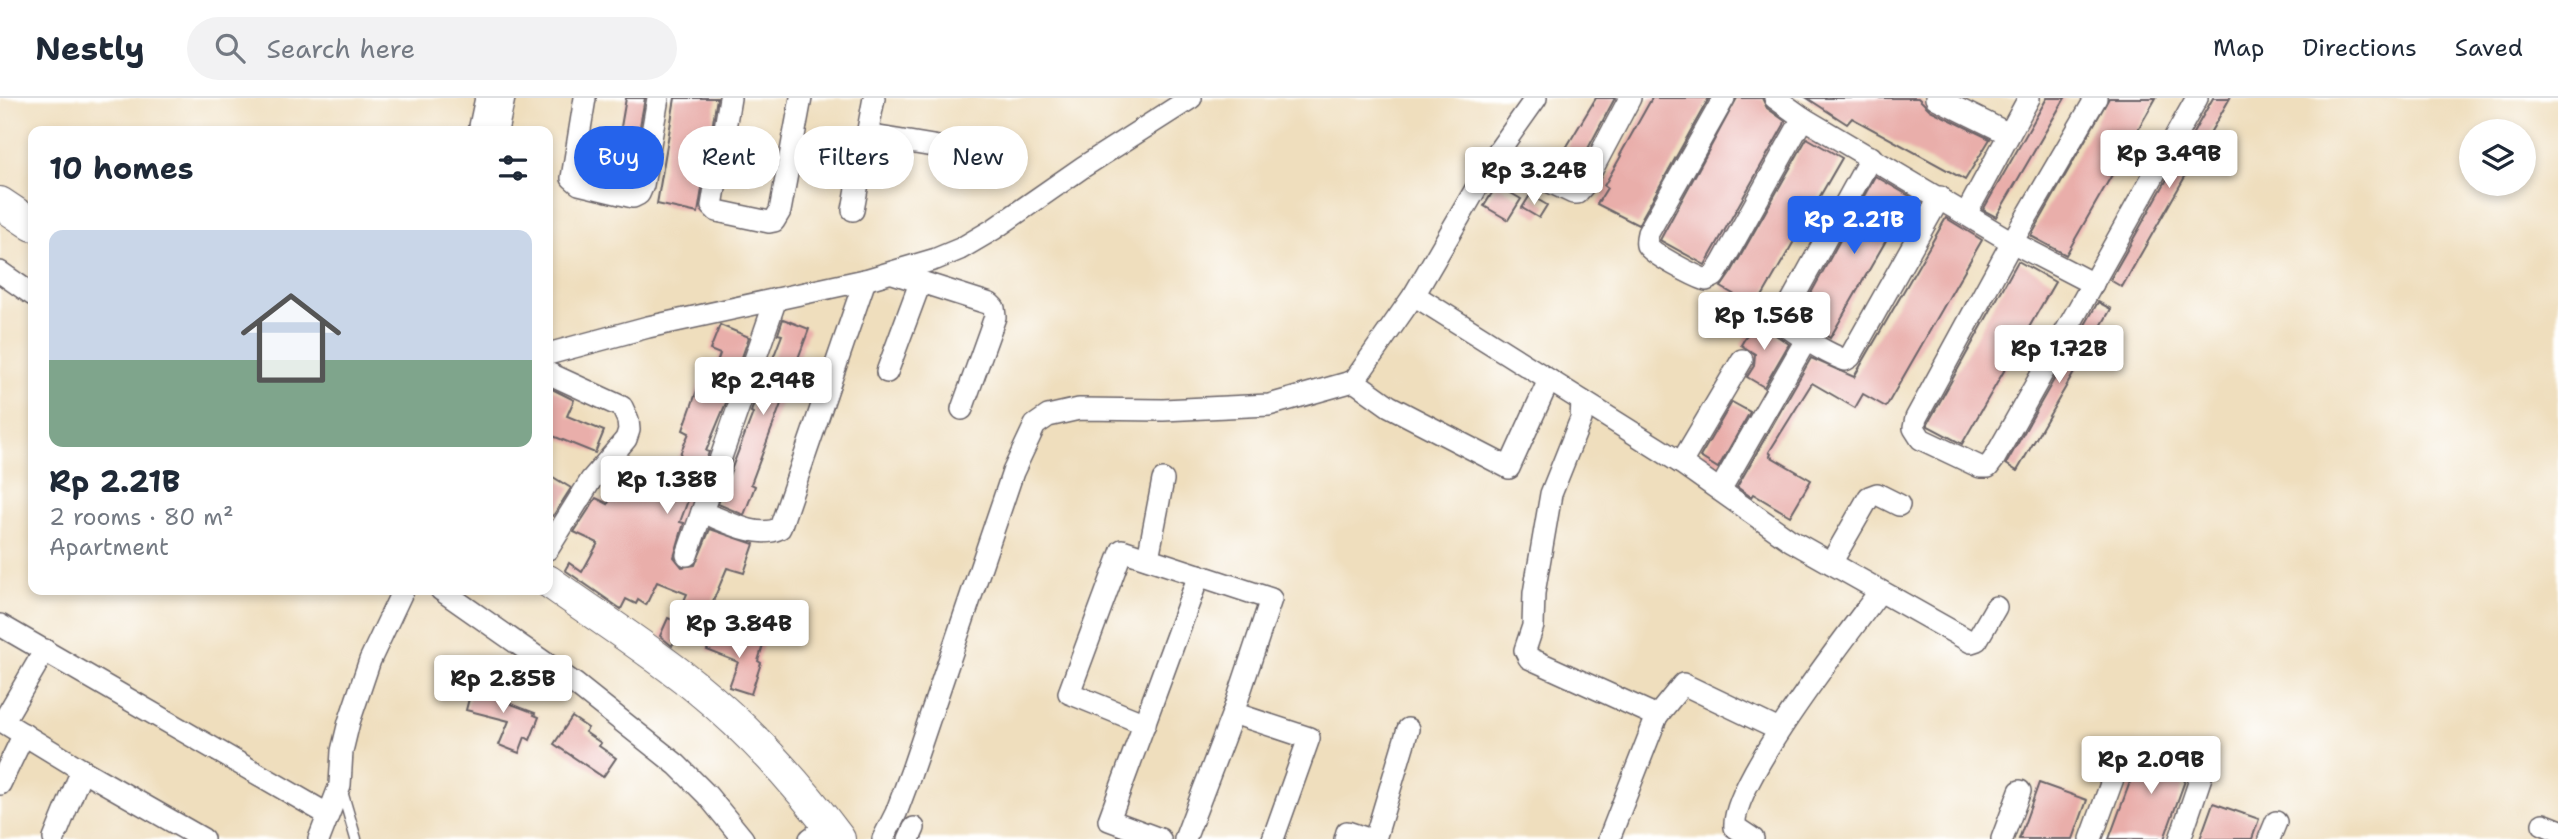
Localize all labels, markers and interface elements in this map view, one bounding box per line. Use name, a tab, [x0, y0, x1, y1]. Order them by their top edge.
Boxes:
search box	[187, 17, 677, 80]
text: Nestly	[35, 26, 145, 71]
icon: search	[211, 29, 249, 67]
text: Search here	[267, 31, 415, 66]
text: Map	[2213, 32, 2264, 64]
text: Directions	[2302, 32, 2417, 64]
text: Saved	[2455, 32, 2523, 64]
map controls	[2459, 119, 2536, 196]
button: layers	[2459, 119, 2536, 196]
chip: Buy	[574, 126, 664, 189]
chip: Rent	[678, 126, 780, 189]
chip: Filters	[794, 126, 914, 189]
chip: New	[928, 126, 1028, 189]
pin: Rp 3.49B	[2097, 130, 2241, 190]
text: Rp 3.49B	[2116, 138, 2222, 168]
text: 10 homes	[49, 148, 194, 189]
pin: Rp 3.24B	[1462, 148, 1606, 207]
icon: filters	[494, 149, 532, 187]
text: Rp 3.24B	[1481, 155, 1587, 185]
pin: Rp 2.21B	[1782, 197, 1926, 256]
text: Rp 2.21B	[1804, 204, 1904, 234]
icon: home	[228, 275, 354, 401]
pin: Rp 1.56B	[1692, 292, 1836, 352]
text: Rp 1.56B	[1714, 300, 1814, 330]
pin: Rp 1.72B	[1987, 326, 2131, 385]
text: Rp 1.72B	[2011, 333, 2107, 363]
pin: Rp 2.94B	[691, 358, 835, 417]
text: Rp 2.94B	[711, 365, 815, 395]
pin: Rp 1.38B	[595, 456, 739, 516]
text: Rp 2.21B	[49, 461, 180, 502]
text: Rp 1.38B	[617, 464, 717, 494]
text: 2 rooms · 80 m²	[49, 502, 234, 532]
text: Apartment	[49, 532, 169, 562]
pin: Rp 3.84B	[667, 601, 811, 660]
text: Rp 3.84B	[686, 608, 792, 638]
pin: Rp 2.85B	[431, 656, 575, 715]
text: Rp 2.85B	[450, 663, 556, 693]
pin: Rp 2.09B	[2079, 736, 2223, 796]
text: Rp 2.09B	[2098, 744, 2204, 774]

